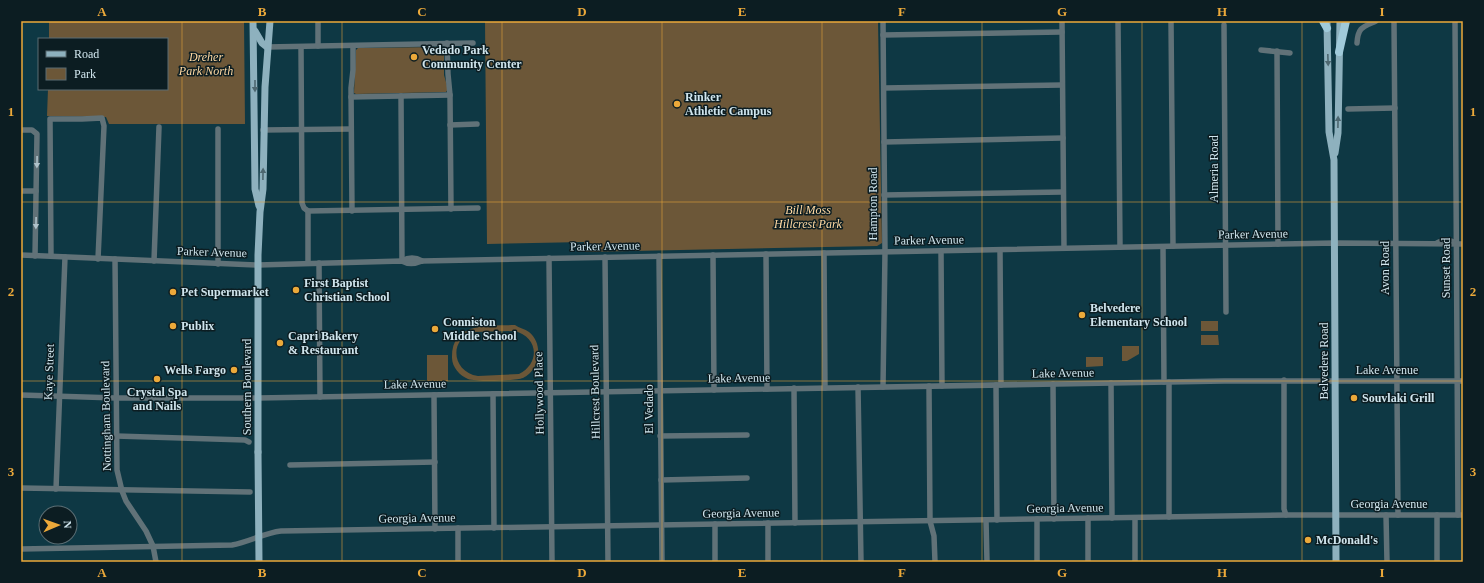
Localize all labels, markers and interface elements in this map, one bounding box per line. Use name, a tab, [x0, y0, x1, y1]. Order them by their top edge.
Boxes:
text: A	[97, 4, 107, 19]
text: B	[258, 4, 267, 19]
text: C	[417, 4, 427, 19]
text: D	[577, 4, 587, 19]
text: E	[738, 4, 746, 19]
text: F	[898, 4, 906, 19]
text: G	[1057, 4, 1067, 19]
text: H	[1217, 4, 1227, 19]
text: I	[1379, 4, 1385, 19]
legend	[38, 38, 168, 90]
place label: Vedado Park Community Center	[422, 43, 522, 71]
text: Road	[74, 47, 99, 61]
park label: Dreher Park North	[178, 50, 233, 78]
marker: Vedado Park Community Center	[409, 52, 419, 62]
one-way arrow	[1325, 54, 1332, 66]
text: Park	[74, 67, 96, 81]
one-way arrow	[252, 80, 258, 93]
place label: Rinker Athletic Campus	[685, 90, 772, 118]
marker: Rinker Athletic Campus	[672, 99, 682, 109]
text: 1	[8, 104, 14, 119]
text: 1	[1470, 104, 1476, 119]
one-way arrow	[1335, 115, 1341, 128]
street label: Almeria Road	[1207, 135, 1221, 203]
one-way arrow	[34, 156, 40, 169]
one-way arrow	[260, 167, 266, 180]
street label: Hampton Road	[866, 168, 880, 241]
park label: Bill Moss Hillcrest Park	[773, 203, 843, 231]
one-way arrow	[33, 217, 39, 230]
street label: Parker Avenue	[1218, 226, 1288, 242]
street label: Parker Avenue	[894, 232, 964, 248]
street label: Parker Avenue	[570, 238, 640, 254]
street label: Sunset Road	[1439, 238, 1453, 298]
street label: Avon Road	[1378, 241, 1392, 295]
street label: Parker Avenue	[177, 244, 247, 260]
place label: First Baptist Christian School	[304, 276, 390, 304]
text: 2	[8, 284, 14, 299]
text: 2	[1470, 284, 1476, 299]
place label: Pet Supermarket	[181, 285, 269, 299]
marker: First Baptist Christian School	[291, 285, 301, 295]
marker: Pet Supermarket	[168, 287, 178, 297]
place label: Belvedere Elementary School	[1090, 301, 1188, 329]
marker: Belvedere Elementary School	[1077, 310, 1087, 320]
place label: Conniston Middle School	[443, 315, 517, 343]
place label: Publix	[181, 319, 214, 333]
marker: Publix	[168, 321, 178, 331]
street label: Belvedere Road	[1317, 323, 1331, 399]
marker: Conniston Middle School	[430, 324, 440, 334]
place label: Capri Bakery & Restaurant	[288, 329, 358, 357]
marker: Capri Bakery & Restaurant	[275, 338, 285, 348]
street label: Southern Boulevard	[240, 339, 254, 435]
street label: Kaye Street	[41, 343, 57, 400]
street label: Hillcrest Boulevard	[587, 345, 603, 439]
street label: Hollywood Place	[531, 351, 547, 435]
street label: Nottingham Boulevard	[98, 361, 114, 471]
place label: Wells Fargo	[164, 363, 226, 377]
street label: Lake Avenue	[1356, 363, 1418, 377]
marker: Wells Fargo	[229, 365, 239, 375]
street label: Lake Avenue	[1032, 365, 1094, 381]
street label: Lake Avenue	[708, 370, 770, 386]
marker: Crystal Spa and Nails	[152, 374, 162, 384]
street label: Lake Avenue	[384, 376, 446, 392]
street label: El Vedado	[642, 384, 656, 434]
place label: Crystal Spa and Nails	[127, 385, 187, 413]
place label: Souvlaki Grill	[1362, 391, 1435, 405]
marker: Souvlaki Grill	[1349, 393, 1359, 403]
text: 3	[8, 464, 15, 479]
text: 3	[1470, 464, 1477, 479]
street label: Georgia Avenue	[1350, 497, 1428, 511]
street label: Georgia Avenue	[1026, 500, 1104, 516]
north arrow	[38, 505, 78, 545]
street label: Georgia Avenue	[702, 505, 780, 521]
street label: Georgia Avenue	[378, 510, 456, 526]
text: N	[62, 520, 74, 529]
place label: McDonald's	[1316, 533, 1378, 547]
marker: McDonald's	[1303, 535, 1313, 545]
text: A	[97, 565, 107, 580]
text: B	[258, 565, 267, 580]
text: C	[417, 565, 427, 580]
text: D	[577, 565, 587, 580]
text: E	[738, 565, 746, 580]
text: F	[898, 565, 906, 580]
text: G	[1057, 565, 1067, 580]
text: H	[1217, 565, 1227, 580]
text: I	[1379, 565, 1385, 580]

